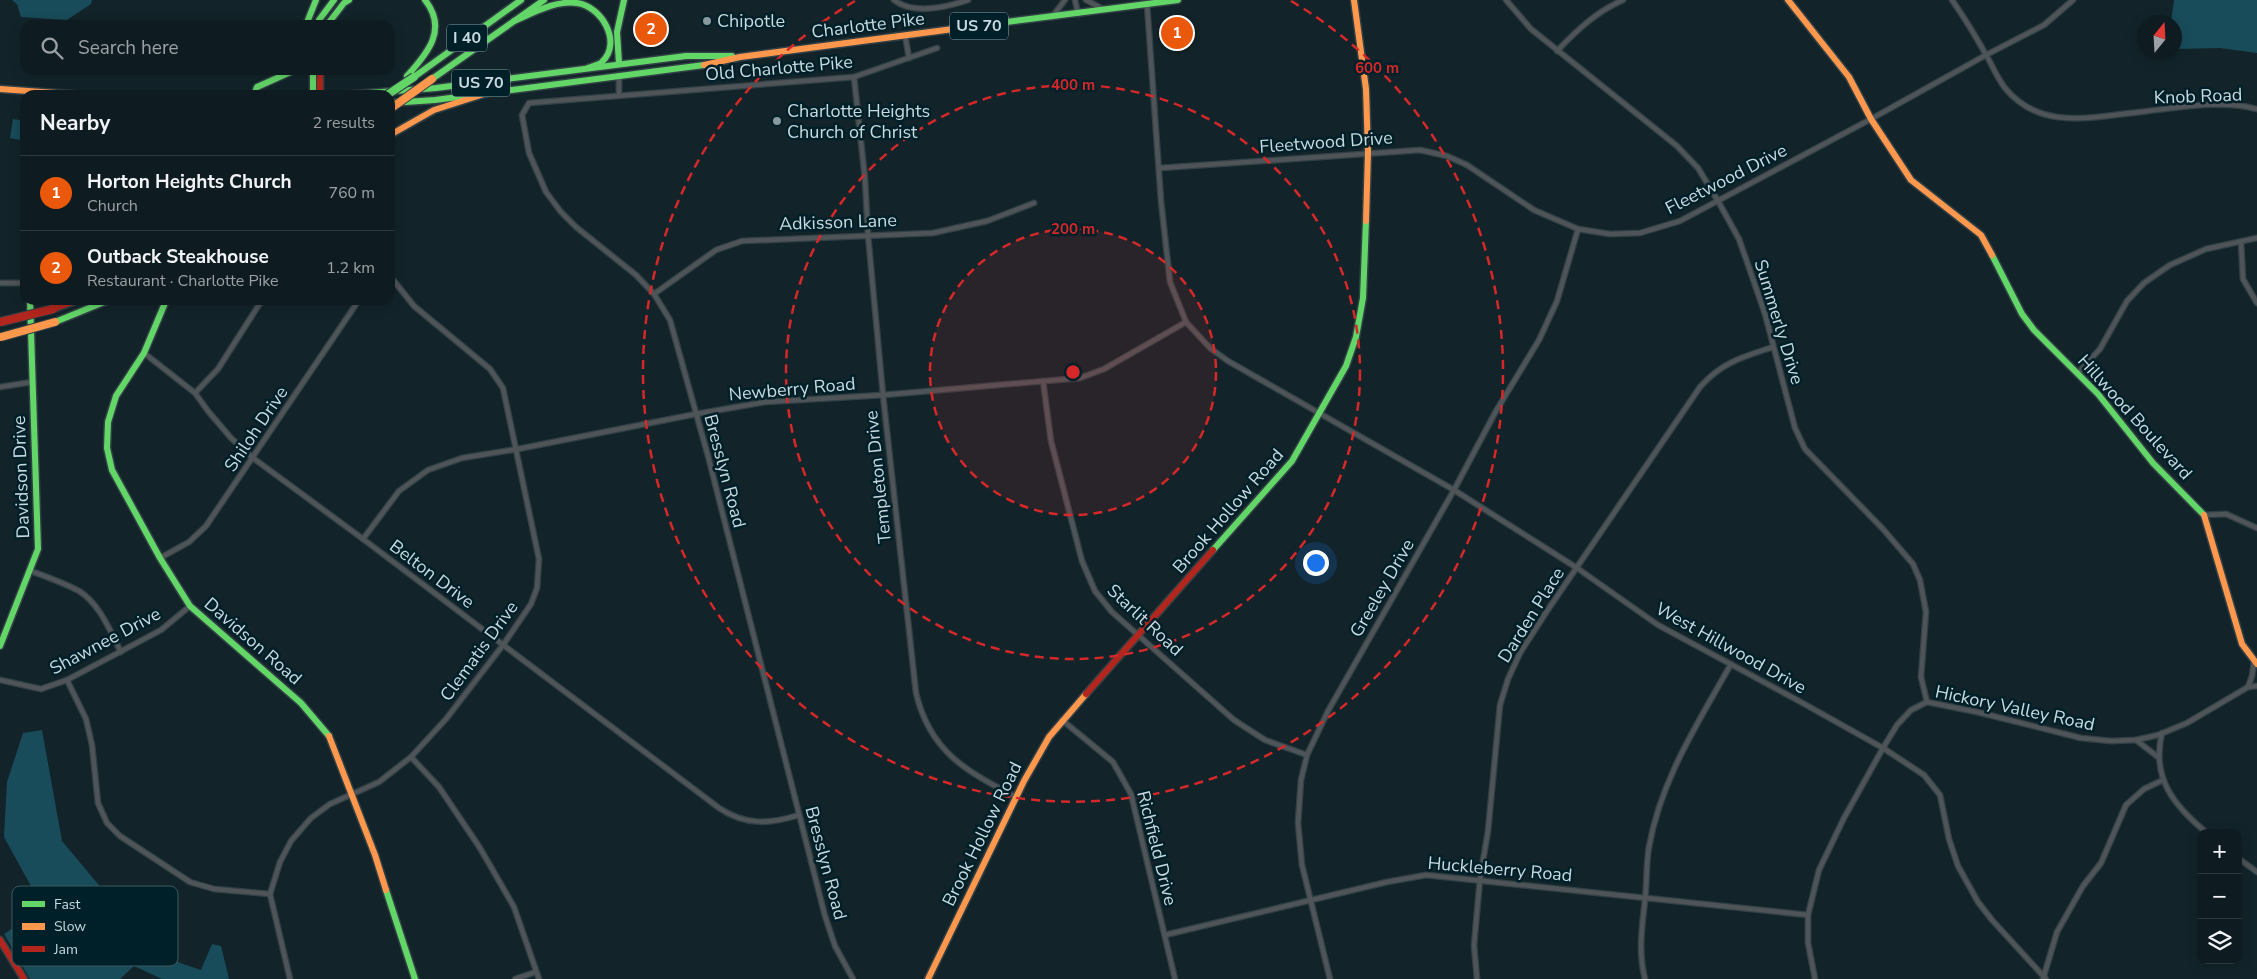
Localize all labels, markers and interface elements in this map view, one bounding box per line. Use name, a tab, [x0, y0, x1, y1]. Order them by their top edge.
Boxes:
street label: Charlotte Pike	[810, 6, 926, 44]
place label: Chipotle	[717, 9, 785, 33]
pin: 2	[635, 10, 667, 48]
road number: US 70	[950, 12, 1008, 40]
pin: 1	[1161, 14, 1193, 52]
marker: Chipotle	[701, 15, 713, 27]
north arrow	[2137, 15, 2182, 60]
search box	[20, 20, 395, 75]
road number: I 40	[447, 24, 487, 52]
icon: search	[38, 34, 66, 62]
text: Search here	[78, 35, 179, 61]
street label: Old Charlotte Pike	[704, 50, 854, 86]
text: 600 m	[1355, 58, 1399, 78]
road number: US 70	[452, 70, 510, 96]
text: 400 m	[1051, 75, 1095, 95]
street label: Knob Road	[2153, 82, 2243, 110]
place label: Charlotte Heights Church of Christ	[787, 99, 930, 144]
text: Nearby	[40, 109, 110, 137]
text: 2 results	[313, 112, 375, 134]
marker: Charlotte Heights Church of Christ	[771, 115, 783, 127]
street label: Fleetwood Drive	[1259, 125, 1393, 159]
street label: Fleetwood Drive	[1661, 138, 1791, 220]
text: Horton Heights Church	[87, 169, 292, 195]
text: 1	[51, 182, 61, 204]
text: 760 m	[328, 182, 375, 204]
text: Church	[87, 195, 138, 217]
street label: Adkisson Lane	[779, 208, 897, 236]
text: 200 m	[1051, 219, 1095, 239]
text: Outback Steakhouse	[87, 244, 269, 270]
street label: Summerly Drive	[1749, 256, 1809, 388]
text: 2	[51, 257, 61, 279]
text: 1.2 km	[326, 257, 375, 279]
text: Restaurant · Charlotte Pike	[87, 270, 279, 292]
street label: Hillwood Boulevard	[2072, 349, 2198, 485]
centre of rings	[1064, 363, 1082, 381]
street label: Newberry Road	[728, 372, 856, 406]
street label: Shiloh Drive	[219, 382, 293, 476]
street label: Templeton Drive	[859, 409, 897, 545]
street label: Bresslyn Road	[698, 412, 752, 530]
street label: Davidson Drive	[7, 415, 35, 539]
street label: Brook Hollow Road	[1167, 444, 1289, 578]
street label: Belton Drive	[385, 534, 479, 614]
street label: Greeley Drive	[1344, 534, 1420, 642]
your location	[1303, 550, 1329, 576]
street label: Darden Place	[1492, 563, 1570, 667]
street label: Starlit Road	[1102, 579, 1188, 661]
street label: Davidson Road	[199, 592, 307, 690]
street label: Clematis Drive	[435, 596, 523, 706]
street label: West Hillwood Drive	[1651, 597, 1811, 699]
street label: Shawnee Drive	[45, 602, 165, 680]
street label: Hickory Valley Road	[1933, 679, 2097, 737]
street label: Brook Hollow Road	[937, 758, 1027, 910]
street label: Richfield Drive	[1131, 788, 1183, 908]
street label: Bresslyn Road	[799, 804, 853, 922]
map controls	[2197, 829, 2242, 964]
button: +	[2197, 829, 2242, 874]
street label: Huckleberry Road	[1427, 851, 1573, 887]
button: −	[2197, 874, 2242, 919]
legend	[12, 886, 178, 966]
text: Fast	[54, 895, 80, 914]
text: Slow	[54, 917, 86, 936]
button: layers	[2197, 919, 2242, 964]
text: Jam	[53, 940, 78, 959]

